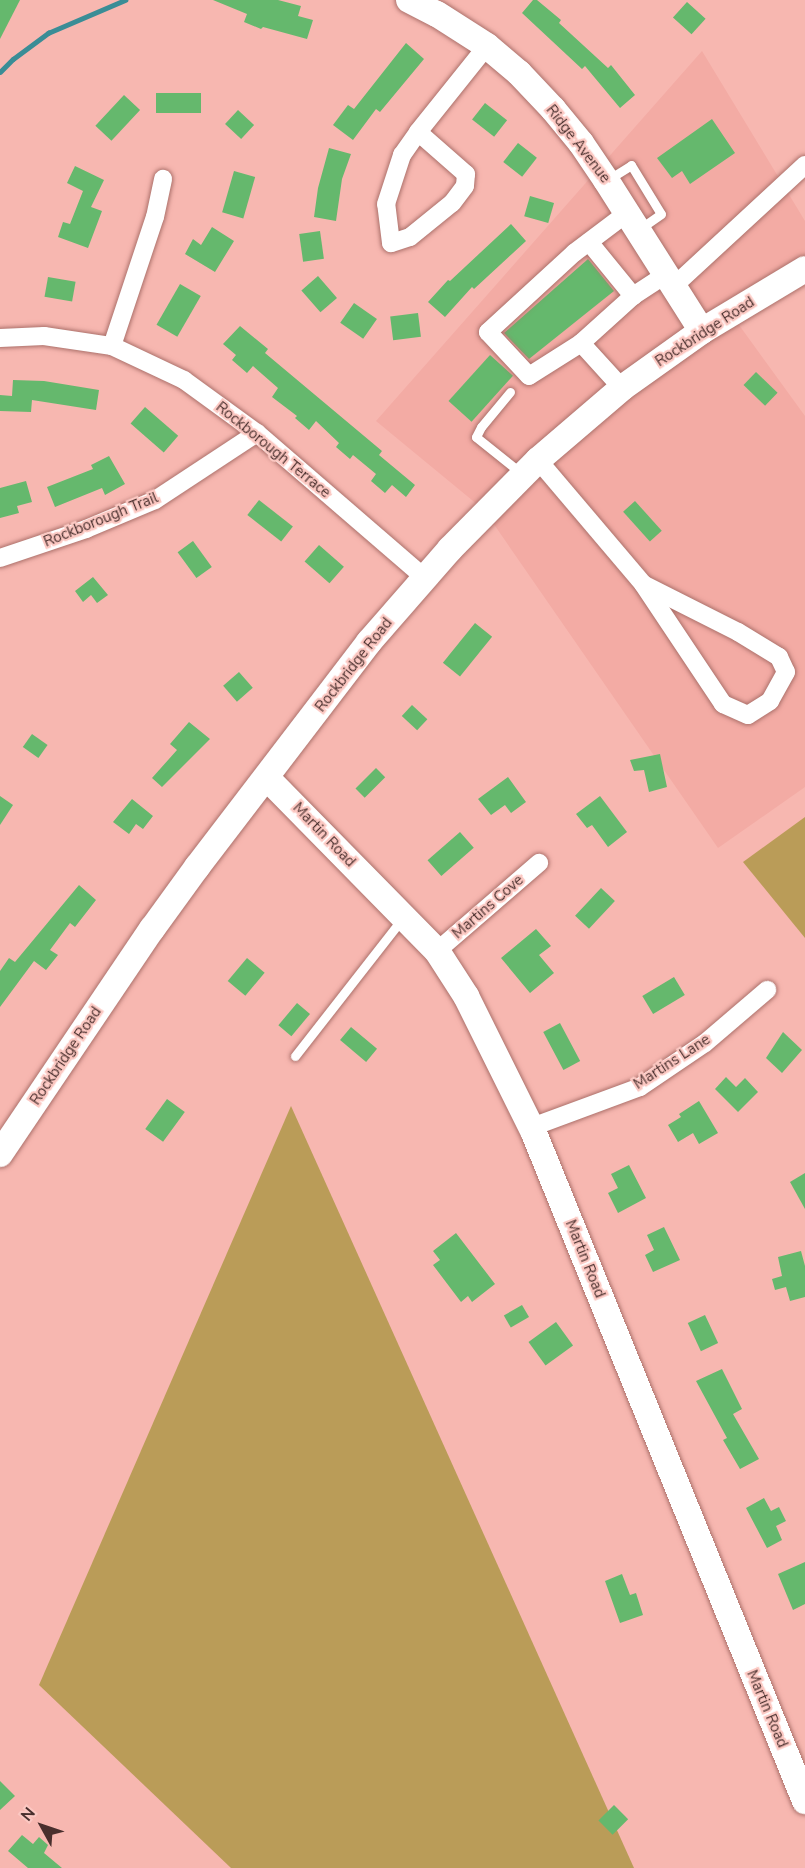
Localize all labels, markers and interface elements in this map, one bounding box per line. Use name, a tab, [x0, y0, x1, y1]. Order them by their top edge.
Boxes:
street label: Ridge Avenue	[542, 101, 614, 187]
street label: Rockbridge Road	[652, 293, 758, 371]
street label: Rockborough Terrace	[212, 398, 334, 502]
street label: Rockborough Trail	[41, 489, 161, 551]
street label: Rockbridge Road	[312, 614, 396, 716]
street label: Martin Road	[289, 799, 359, 871]
street label: Martins Cove	[449, 871, 527, 943]
street label: Rockbridge Road	[27, 1003, 105, 1109]
street label: Martins Lane	[630, 1031, 714, 1093]
street label: Martin Road	[561, 1217, 609, 1301]
street label: Martin Road	[743, 1667, 791, 1751]
north arrow	[12, 1796, 72, 1856]
text: N	[16, 1803, 40, 1826]

